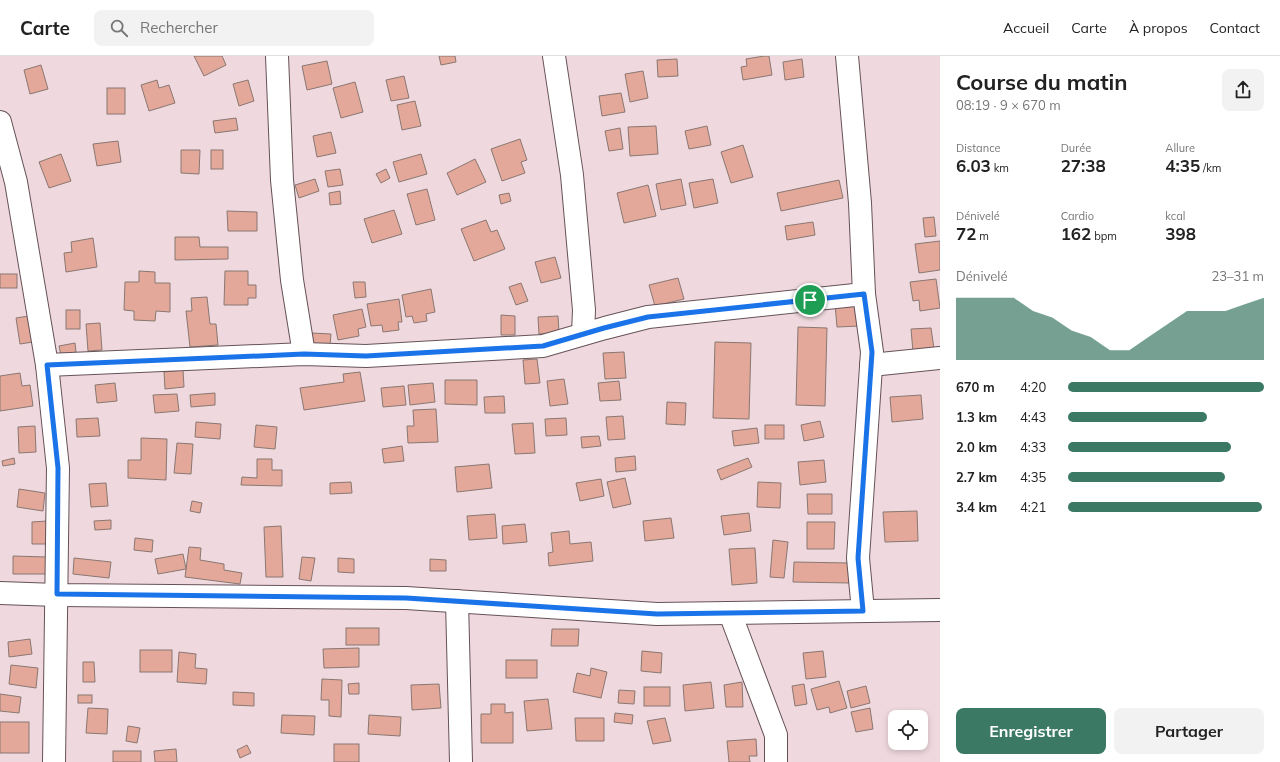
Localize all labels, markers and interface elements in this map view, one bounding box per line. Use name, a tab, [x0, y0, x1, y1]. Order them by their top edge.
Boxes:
search box	[94, 10, 374, 46]
text: Carte	[20, 16, 70, 40]
icon: search	[108, 17, 130, 39]
text: Rechercher	[140, 18, 218, 37]
text: Accueil	[1003, 19, 1049, 37]
text: Carte	[1071, 19, 1107, 37]
text: À propos	[1129, 19, 1188, 37]
text: Contact	[1210, 19, 1260, 37]
text: Course du matin	[956, 68, 1128, 96]
button: share	[1222, 69, 1264, 111]
text: 08:19 · 9 × 670 m	[956, 97, 1061, 113]
text: Distance	[956, 141, 1000, 155]
text: Durée	[1061, 141, 1091, 155]
text: Allure	[1165, 141, 1195, 155]
text: 6.03	[956, 155, 991, 176]
text: 27:38	[1061, 155, 1106, 176]
text: 4:35	[1165, 155, 1200, 176]
text: km	[991, 161, 1009, 175]
text: /km	[1200, 161, 1221, 175]
text: Dénivelé	[956, 209, 1000, 223]
text: Cardio	[1061, 209, 1094, 223]
text: kcal	[1165, 209, 1185, 223]
text: 72	[956, 223, 976, 244]
text: 162	[1061, 223, 1091, 244]
text: 398	[1165, 223, 1196, 244]
text: m	[976, 229, 989, 243]
text: bpm	[1091, 229, 1117, 243]
text: Dénivelé	[956, 268, 1008, 284]
text: 23–31 m	[1211, 268, 1264, 284]
pin	[793, 283, 827, 317]
icon: arrive	[799, 289, 821, 311]
text: 670 m	[956, 379, 995, 395]
text: 4:20	[1020, 379, 1046, 395]
text: 1.3 km	[956, 409, 997, 425]
text: 4:43	[1020, 409, 1046, 425]
text: 2.0 km	[956, 439, 997, 455]
text: 4:33	[1020, 439, 1046, 455]
text: 2.7 km	[956, 469, 997, 485]
text: 4:35	[1020, 469, 1046, 485]
text: 3.4 km	[956, 499, 997, 515]
text: 4:21	[1020, 499, 1046, 515]
button: Enregistrer	[956, 708, 1106, 754]
button: Partager	[1114, 708, 1264, 754]
map controls	[888, 710, 928, 750]
button: locate	[888, 710, 928, 750]

